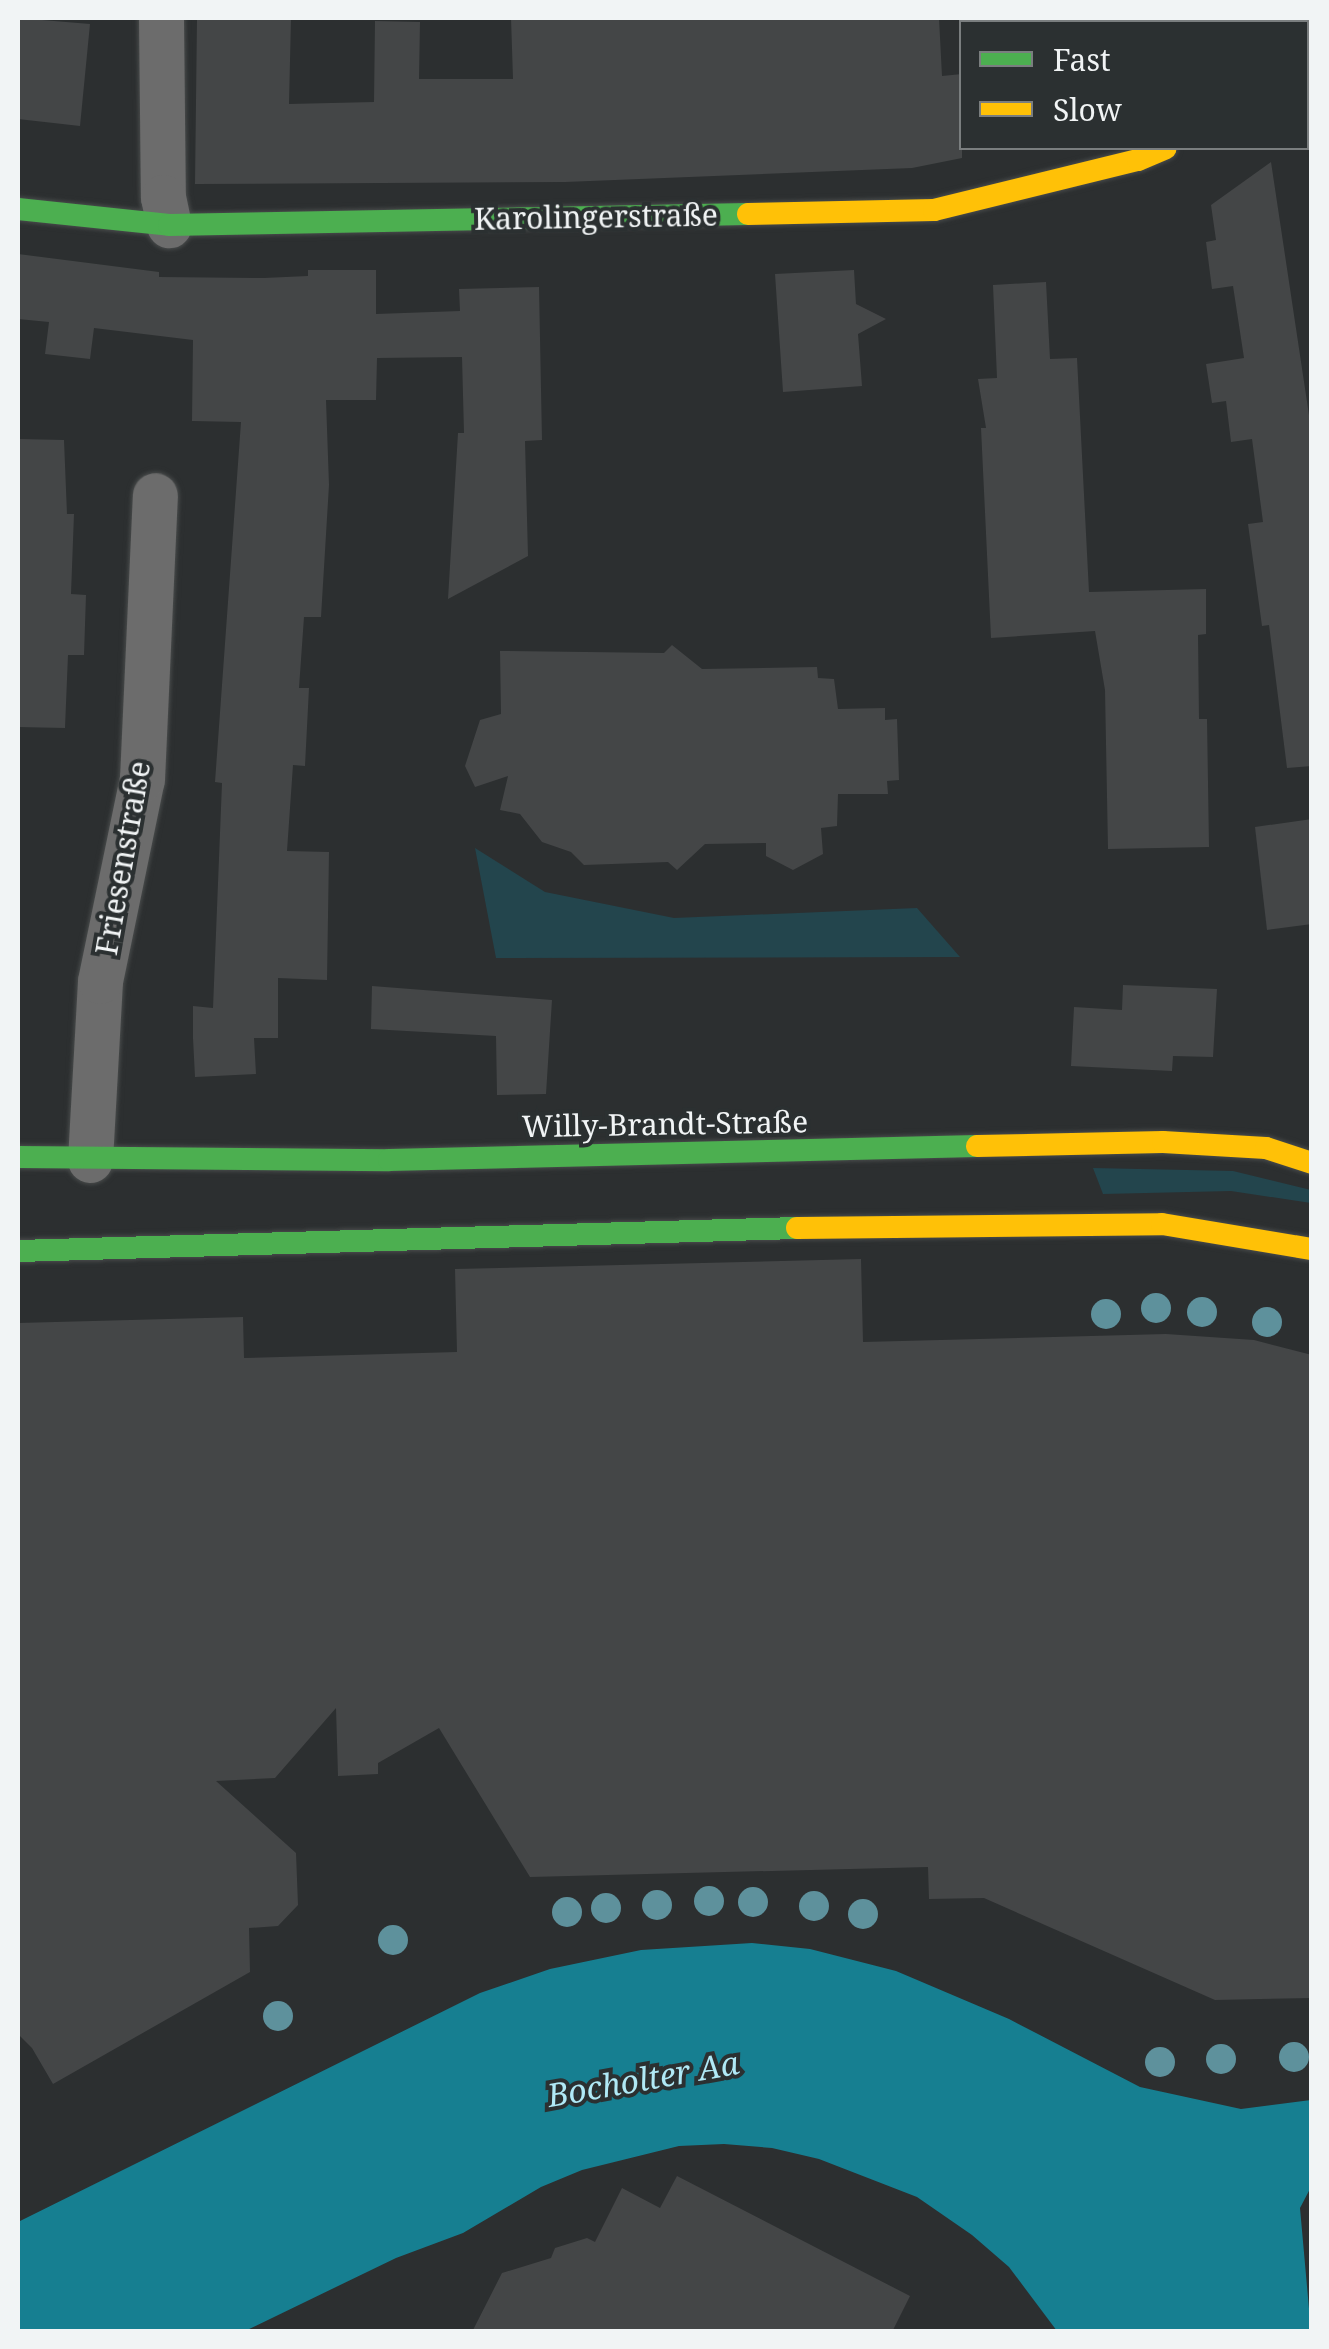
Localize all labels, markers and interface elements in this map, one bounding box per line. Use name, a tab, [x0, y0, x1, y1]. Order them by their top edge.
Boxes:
legend	[959, 20, 1309, 150]
text: Fast	[1053, 39, 1110, 80]
text: Slow	[1053, 89, 1122, 130]
street label: Karolingerstraße	[474, 197, 718, 237]
street label: Friesenstraße	[88, 758, 158, 958]
street label: Willy-Brandt-Straße	[522, 1104, 808, 1144]
water label: Bocholter Aa	[544, 2043, 742, 2115]

